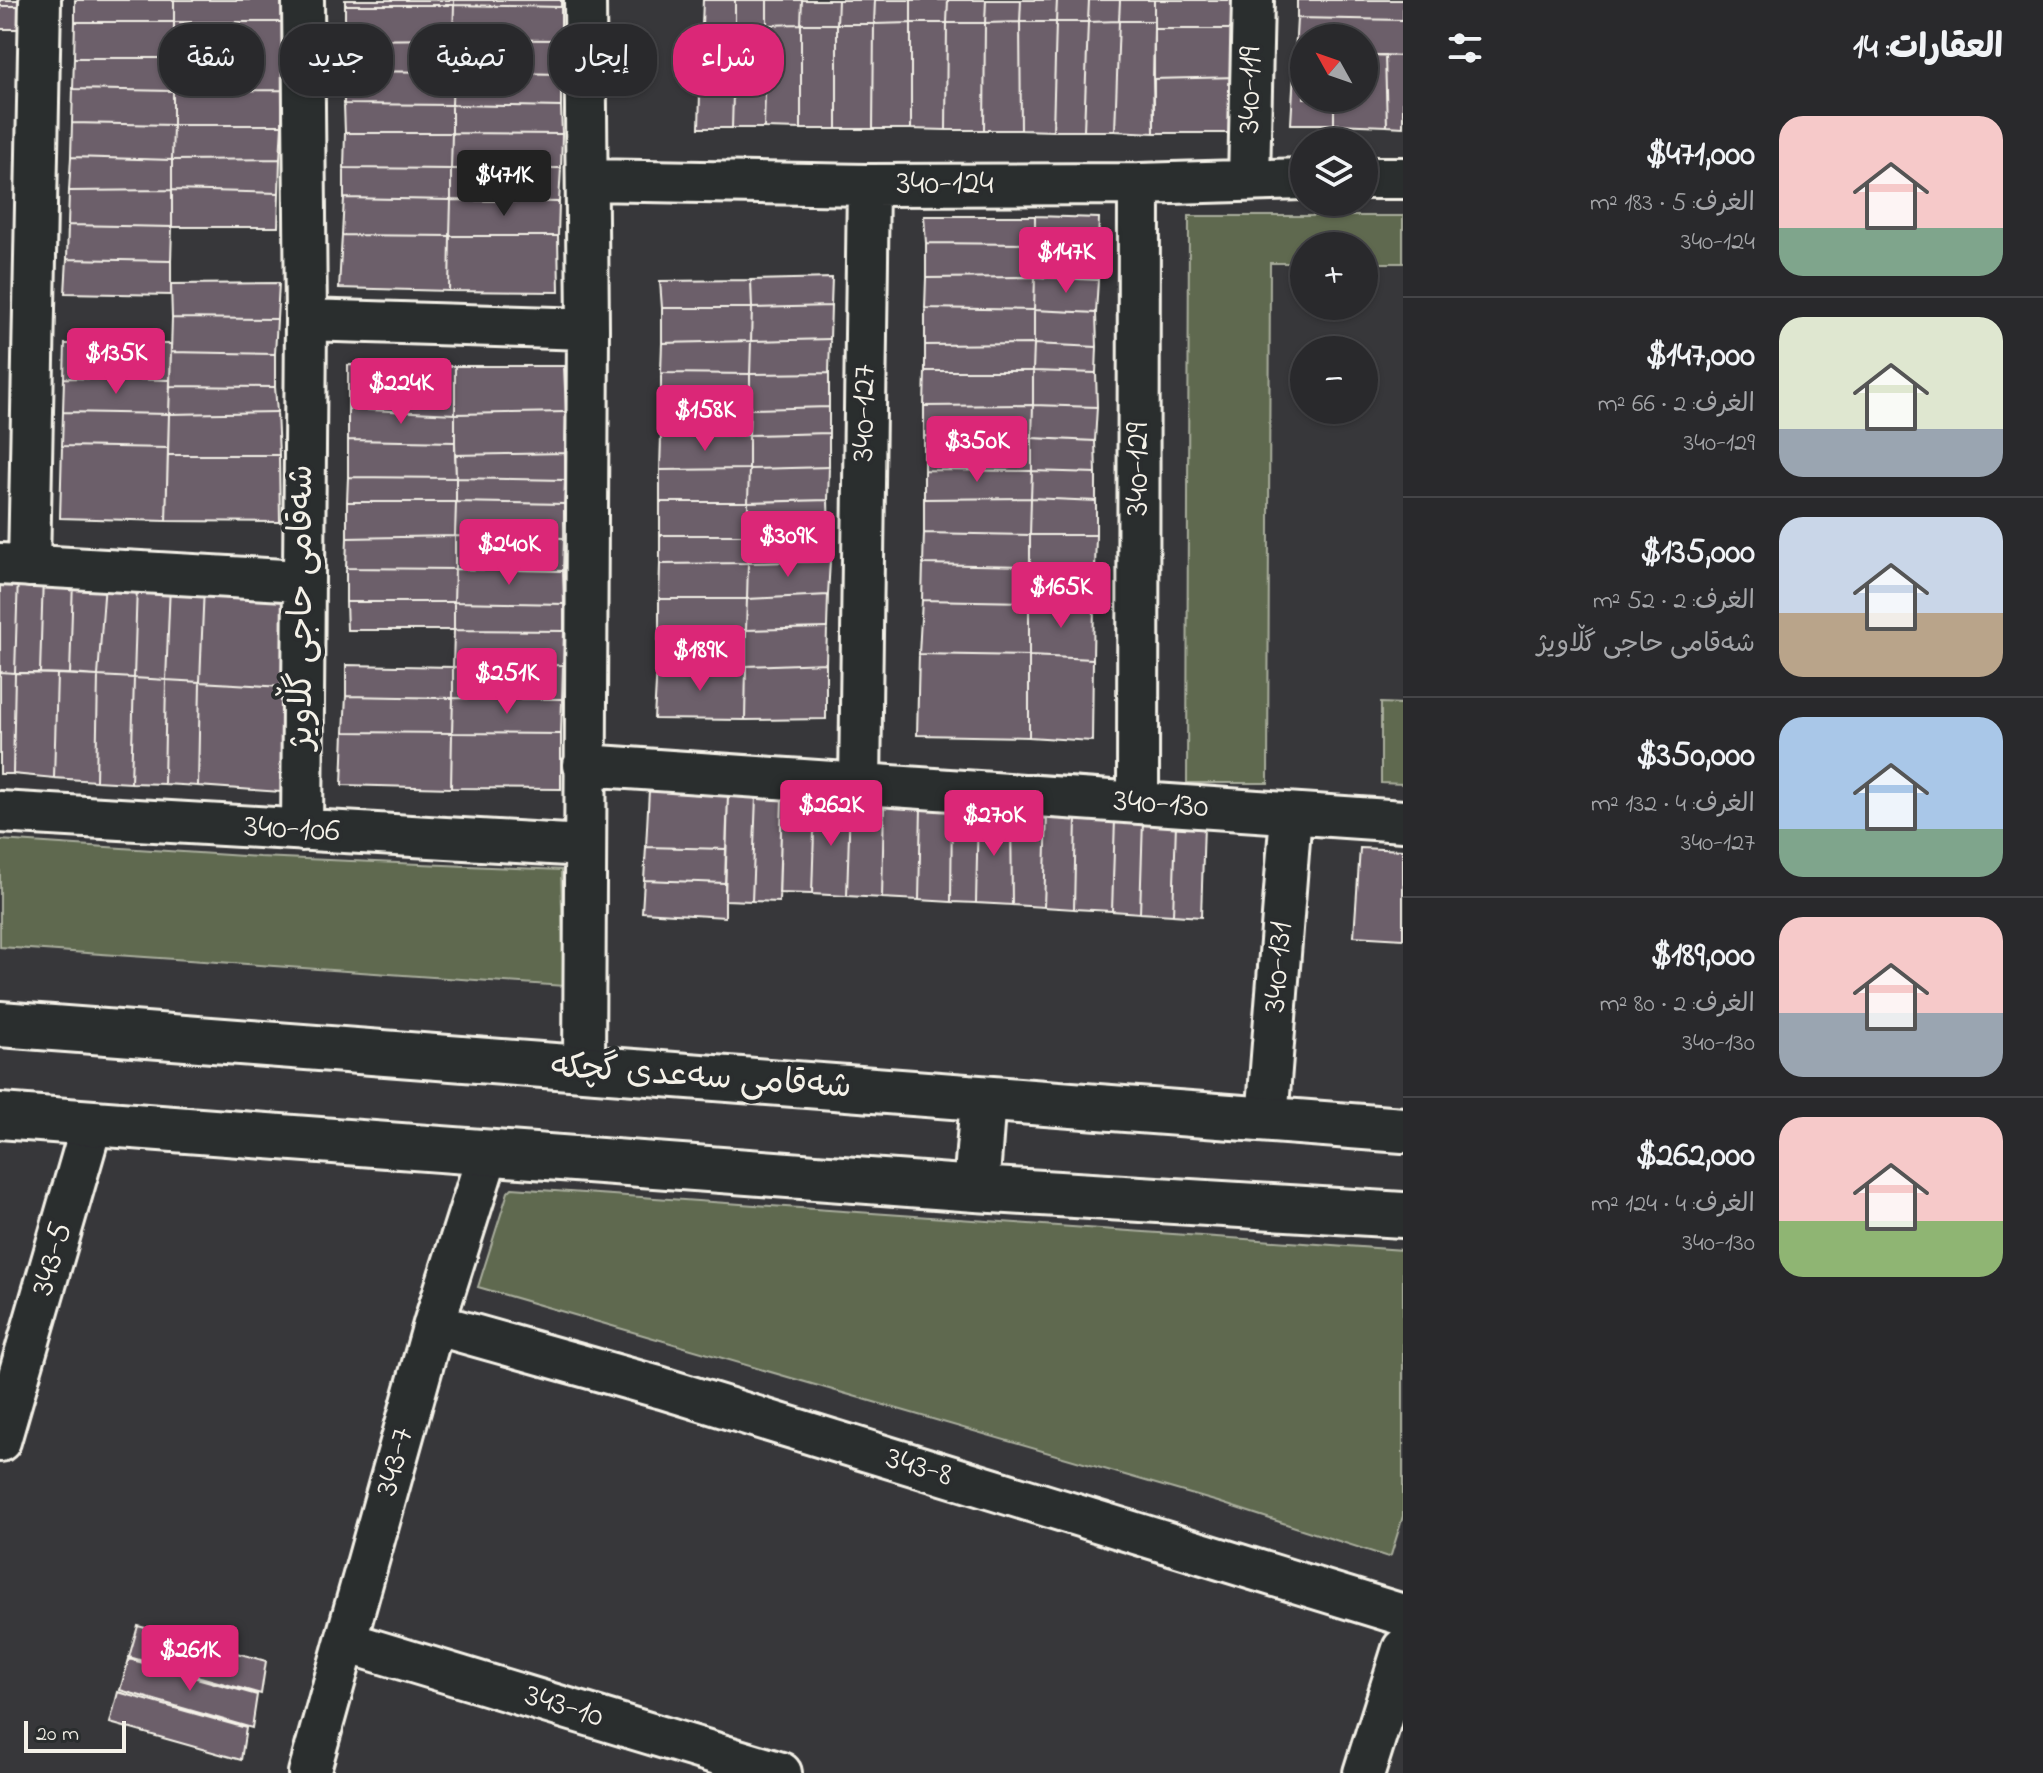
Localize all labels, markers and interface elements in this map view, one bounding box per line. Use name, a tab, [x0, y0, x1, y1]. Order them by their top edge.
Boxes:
chip: شقة	[159, 24, 264, 96]
chip: جديد	[280, 24, 393, 96]
chip: تصفية	[409, 24, 533, 96]
chip: إيجار	[549, 24, 657, 96]
chip: شراء	[673, 24, 784, 96]
north arrow	[1290, 24, 1378, 112]
map controls	[1290, 24, 1378, 424]
text: العقارات: 14	[1853, 24, 2003, 74]
icon: filters	[1443, 26, 1487, 70]
street label: 340-119	[1225, 46, 1277, 134]
button: layers	[1290, 128, 1378, 216]
text: $471,000	[1646, 131, 1755, 181]
icon: home	[1843, 148, 1939, 244]
pin: $471K	[448, 150, 560, 218]
text: $471K	[475, 157, 533, 195]
street label: 340-124	[896, 160, 994, 210]
text: الغرف: 5 · 183 m²	[1590, 185, 1755, 223]
text: 340-124	[1681, 224, 1755, 262]
pin: $147K	[1010, 227, 1122, 295]
button: +	[1290, 232, 1378, 320]
text: $147K	[1037, 234, 1095, 272]
pin: $135K	[60, 328, 172, 396]
text: $147,000	[1646, 332, 1755, 382]
text: $135K	[85, 335, 147, 373]
button: −	[1290, 336, 1378, 424]
icon: home	[1843, 349, 1939, 445]
pin: $224K	[345, 358, 457, 426]
street label: 340-127	[839, 364, 891, 462]
text: $224K	[369, 365, 433, 403]
pin: $158K	[649, 385, 761, 453]
text: الغرف: 2 · 66 m²	[1598, 386, 1755, 424]
text: $158K	[674, 392, 736, 430]
pin: $350K	[921, 416, 1033, 484]
street label: 340-129	[1114, 422, 1164, 516]
text: $350K	[944, 423, 1010, 461]
text: 340-129	[1684, 425, 1755, 463]
street label: شەقامی حاجی گڵاویژ	[275, 464, 328, 753]
pin: $309K	[732, 511, 844, 579]
text: $309K	[759, 518, 817, 556]
pin: $240K	[453, 519, 565, 587]
text: $240K	[477, 526, 541, 564]
text: $135,000	[1640, 529, 1755, 579]
icon: home	[1843, 549, 1939, 645]
pin: $165K	[1005, 562, 1117, 630]
text: $165K	[1030, 569, 1092, 607]
text: الغرف: 2 · 52 m²	[1593, 583, 1755, 621]
pin: $189K	[644, 625, 756, 693]
text: شەقامی حاجی گڵاویژ	[1537, 626, 1755, 664]
text: $189K	[673, 632, 727, 670]
pin: $251K	[451, 648, 563, 716]
text: $251K	[475, 655, 539, 693]
text: $350,000	[1636, 732, 1755, 782]
icon: home	[1843, 749, 1939, 845]
street label: 340-130	[1112, 777, 1210, 833]
pin: $262K	[775, 780, 887, 848]
text: الغرف: 4 · 132 m²	[1591, 786, 1755, 824]
text: $262K	[798, 787, 864, 825]
pin: $270K	[938, 790, 1050, 858]
text: $270K	[962, 797, 1026, 835]
street label: 340-106	[243, 803, 341, 857]
text: 340-127	[1681, 825, 1755, 863]
street label: 340-131	[1251, 920, 1307, 1014]
text: $189,000	[1651, 932, 1755, 982]
icon: home	[1843, 949, 1939, 1045]
text: الغرف: 2 · 80 m²	[1599, 986, 1755, 1024]
text: 340-130	[1682, 1025, 1755, 1063]
street label: شەقامی سەعدی گچکە	[549, 1043, 853, 1113]
text: $262,000	[1636, 1132, 1755, 1182]
icon: home	[1843, 1149, 1939, 1245]
text: الغرف: 4 · 124 m²	[1591, 1186, 1755, 1224]
street label: 343-5	[19, 1216, 87, 1302]
text: 340-130	[1682, 1225, 1755, 1263]
street label: 343-7	[363, 1422, 429, 1502]
street label: 343-8	[879, 1434, 959, 1502]
pin: $261K	[134, 1625, 246, 1693]
text: $261K	[160, 1632, 220, 1670]
street label: 343-10	[518, 1671, 610, 1743]
scale bar	[24, 1717, 126, 1753]
text: 20 m	[36, 1719, 79, 1751]

